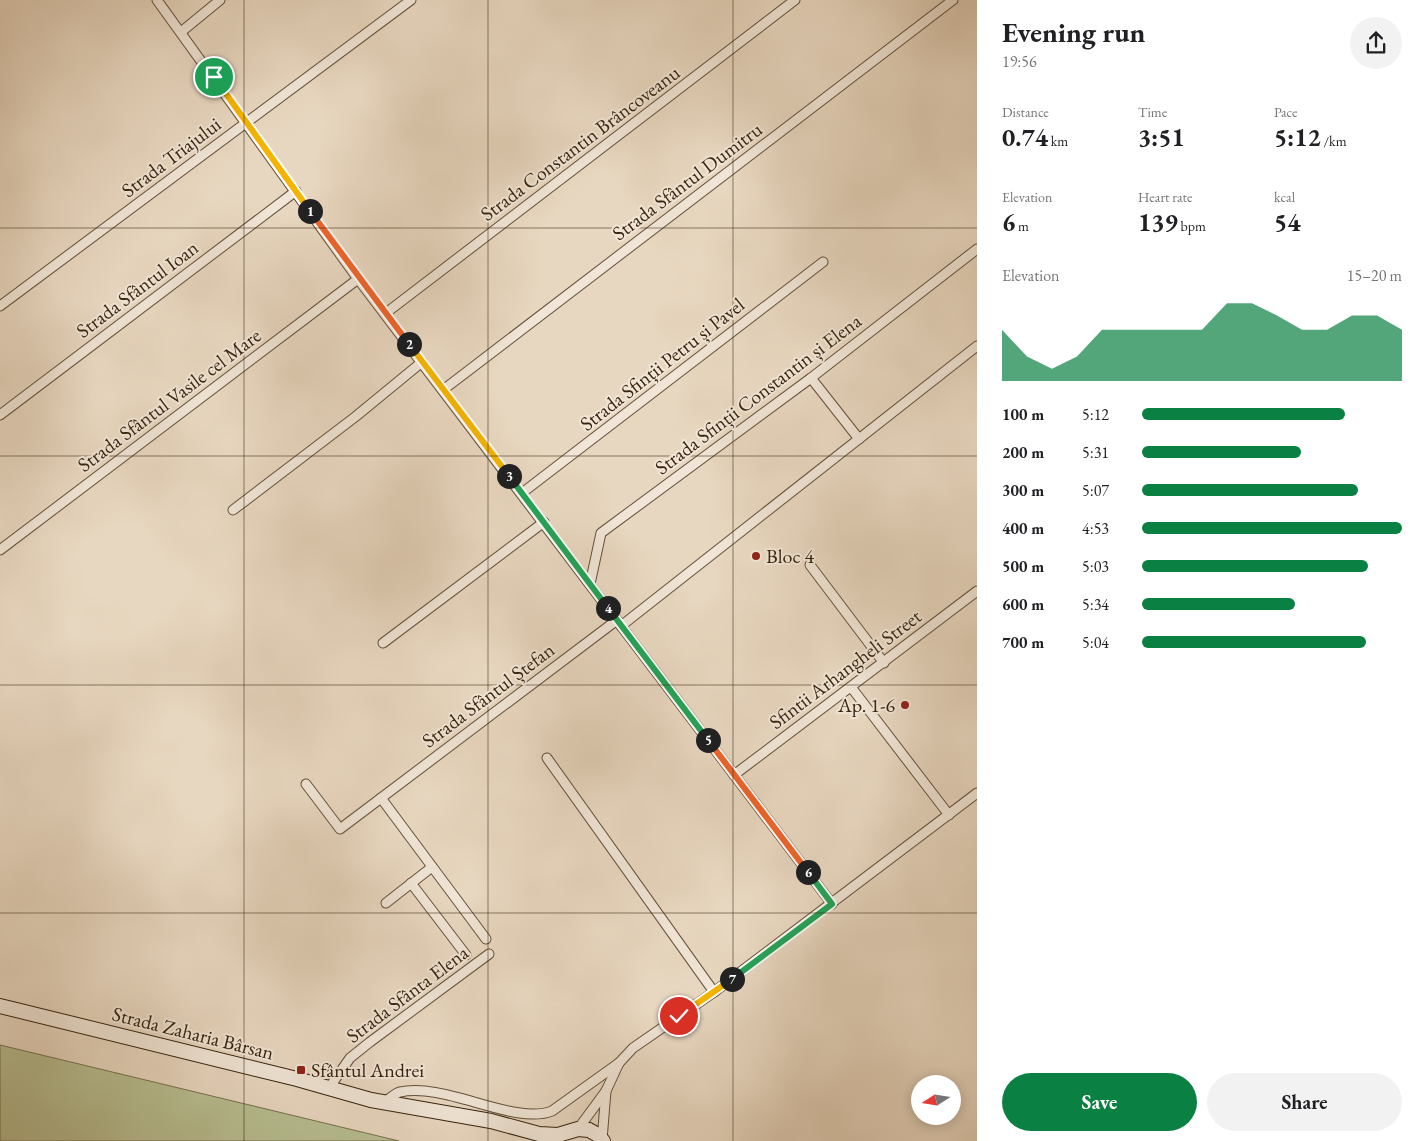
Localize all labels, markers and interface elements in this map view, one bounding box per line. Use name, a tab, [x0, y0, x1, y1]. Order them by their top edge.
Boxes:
text: Evening run	[1002, 14, 1145, 50]
button: share	[1350, 17, 1402, 69]
text: 19:56	[1002, 51, 1037, 72]
pin	[193, 56, 235, 98]
street label: Strada Constantin Brâncoveanu	[475, 59, 685, 227]
icon: arrive	[200, 63, 228, 91]
text: Distance	[1002, 103, 1049, 121]
text: Time	[1138, 103, 1167, 121]
text: Pace	[1274, 103, 1298, 121]
street label: Strada Triajului	[116, 111, 226, 203]
street label: Strada Sfântul Dumitru	[607, 116, 768, 246]
text: 0.74	[1002, 121, 1048, 153]
text: 3:51	[1138, 121, 1185, 153]
text: 5:12	[1274, 121, 1321, 153]
text: km	[1048, 132, 1068, 150]
text: /km	[1321, 132, 1347, 150]
text: Elevation	[1002, 188, 1052, 206]
text: Heart rate	[1138, 188, 1192, 206]
text: kcal	[1274, 188, 1295, 206]
pin: 1	[298, 198, 322, 224]
text: 1	[307, 202, 314, 220]
text: 6	[1002, 206, 1015, 238]
text: 139	[1138, 206, 1178, 238]
text: 54	[1274, 206, 1300, 238]
text: m	[1015, 217, 1029, 235]
text: bpm	[1178, 217, 1206, 235]
street label: Strada Sfântul Ioan	[71, 234, 204, 343]
text: Elevation	[1002, 265, 1060, 286]
text: 15–20 m	[1347, 265, 1402, 286]
street label: Strada Sfinții Petru și Pavel	[574, 292, 750, 436]
street label: Strada Sfinții Constantin și Elena	[650, 308, 867, 480]
street label: Strada Sfântul Vasile cel Mare	[72, 322, 266, 478]
pin: 2	[396, 332, 422, 356]
text: 2	[406, 335, 413, 353]
text: 100 m	[1002, 404, 1044, 425]
text: 5:12	[1082, 404, 1109, 425]
text: 200 m	[1002, 442, 1044, 463]
text: 5:31	[1082, 442, 1109, 463]
pin: 3	[496, 464, 522, 488]
text: 3	[506, 467, 513, 485]
text: 300 m	[1002, 480, 1044, 501]
text: 5:07	[1082, 480, 1109, 501]
text: 400 m	[1002, 518, 1044, 539]
text: 4:53	[1082, 518, 1109, 539]
place label: Bloc 4	[766, 543, 815, 569]
marker: Bloc 4	[750, 550, 762, 562]
text: 500 m	[1002, 556, 1044, 577]
text: 5:03	[1082, 556, 1109, 577]
text: 600 m	[1002, 594, 1044, 615]
text: 5:34	[1082, 594, 1109, 615]
pin: 4	[596, 596, 620, 620]
text: 4	[605, 599, 612, 617]
street label: Sfintii Arhangheli Street	[764, 603, 927, 735]
text: 700 m	[1002, 632, 1044, 653]
text: 5:04	[1082, 632, 1109, 653]
street label: Strada Sfântul Ștefan	[417, 636, 560, 753]
place label: Ap. 1-6	[837, 692, 895, 718]
marker: Ap. 1-6	[899, 699, 911, 711]
pin: 5	[696, 728, 720, 752]
text: 5	[705, 731, 712, 749]
pin: 6	[796, 860, 820, 884]
text: 6	[805, 863, 812, 881]
street label: Strada Sfânta Elena	[341, 939, 473, 1049]
pin: 7	[720, 966, 744, 992]
text: 7	[729, 970, 736, 988]
pin	[658, 995, 700, 1037]
street label: Strada Zaharia Bârsan	[110, 1000, 277, 1066]
icon: check	[665, 1002, 693, 1030]
place label: Sfântul Andrei	[311, 1057, 424, 1083]
marker: Sfântul Andrei	[295, 1064, 307, 1076]
button: Save	[1002, 1073, 1197, 1131]
button: Share	[1207, 1073, 1402, 1131]
north arrow	[911, 1075, 961, 1125]
map controls	[911, 1075, 961, 1125]

